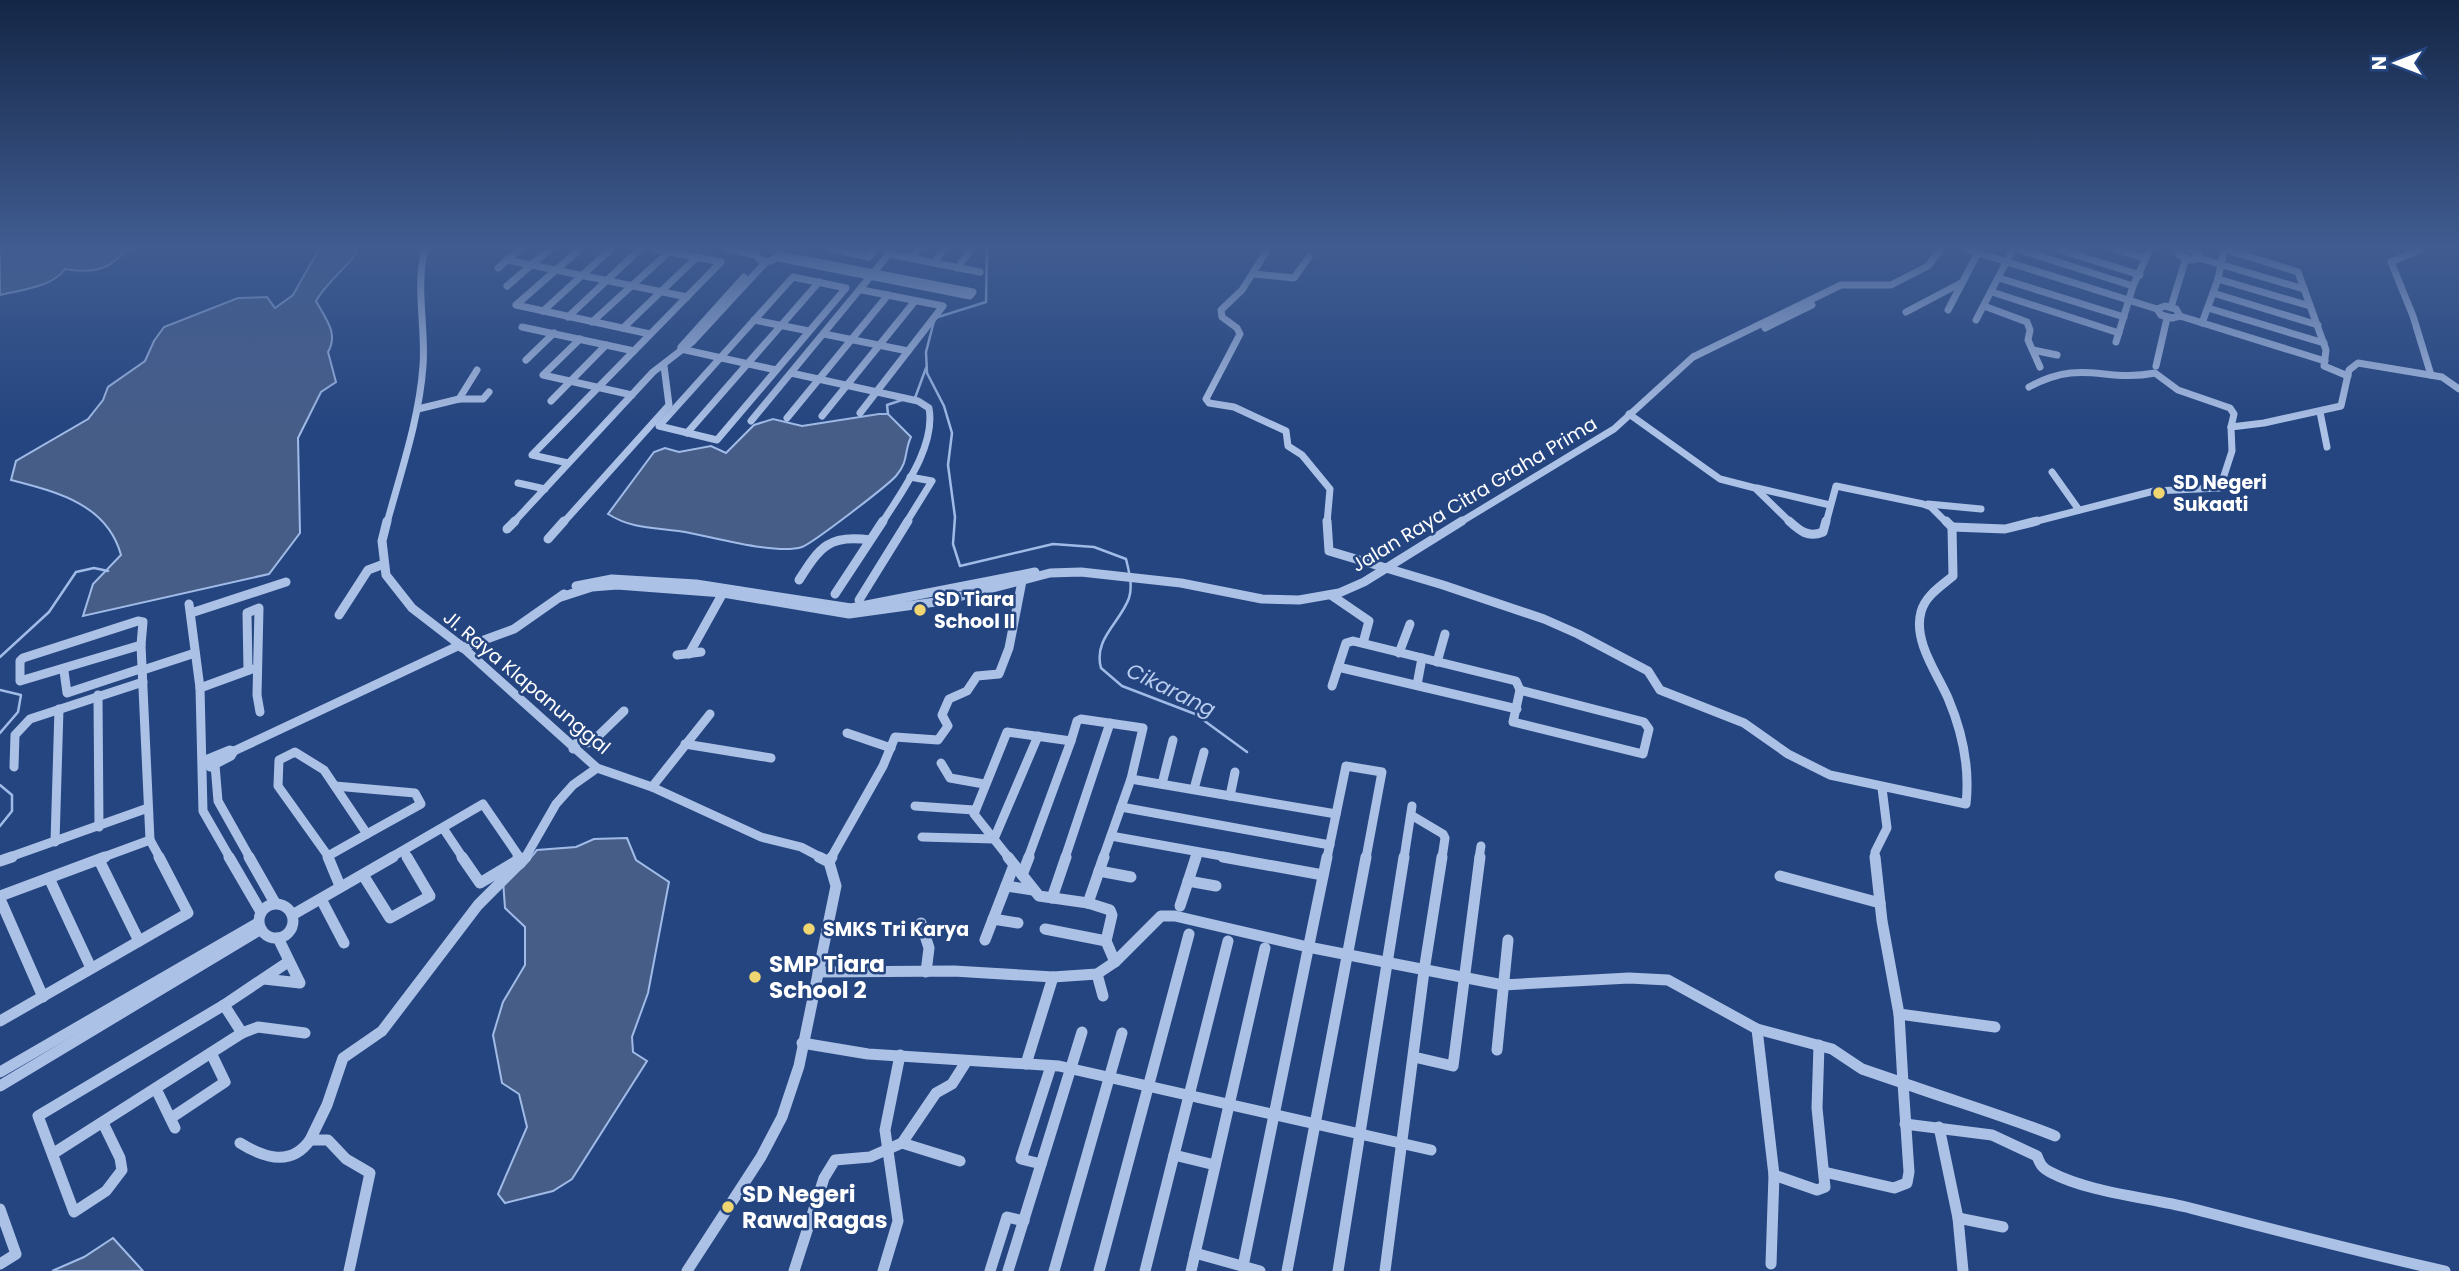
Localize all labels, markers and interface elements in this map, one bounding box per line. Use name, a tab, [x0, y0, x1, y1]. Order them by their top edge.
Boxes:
north arrow	[2361, 28, 2431, 98]
text: N	[2366, 56, 2393, 70]
street label: Jalan Raya Citra Graha Prima	[1346, 410, 1602, 579]
place label: SD Negeri Sukaati	[2173, 469, 2267, 518]
marker: SD Negeri Sukaati	[2151, 485, 2167, 501]
place label: SD Tiara School II	[934, 586, 1015, 635]
marker: SD Tiara School II	[912, 602, 928, 618]
street label: Jl. Raya Klapanunggal	[437, 604, 616, 761]
water label: Cikarang	[1122, 655, 1221, 724]
place label: SMKS Tri Karya	[823, 916, 969, 943]
marker: SMKS Tri Karya	[801, 921, 817, 937]
place label: SMP Tiara School 2	[769, 948, 885, 1006]
marker: SMP Tiara School 2	[747, 969, 763, 985]
place label: SD Negeri Rawa Ragas	[742, 1178, 888, 1236]
marker: SD Negeri Rawa Ragas	[720, 1199, 736, 1215]

